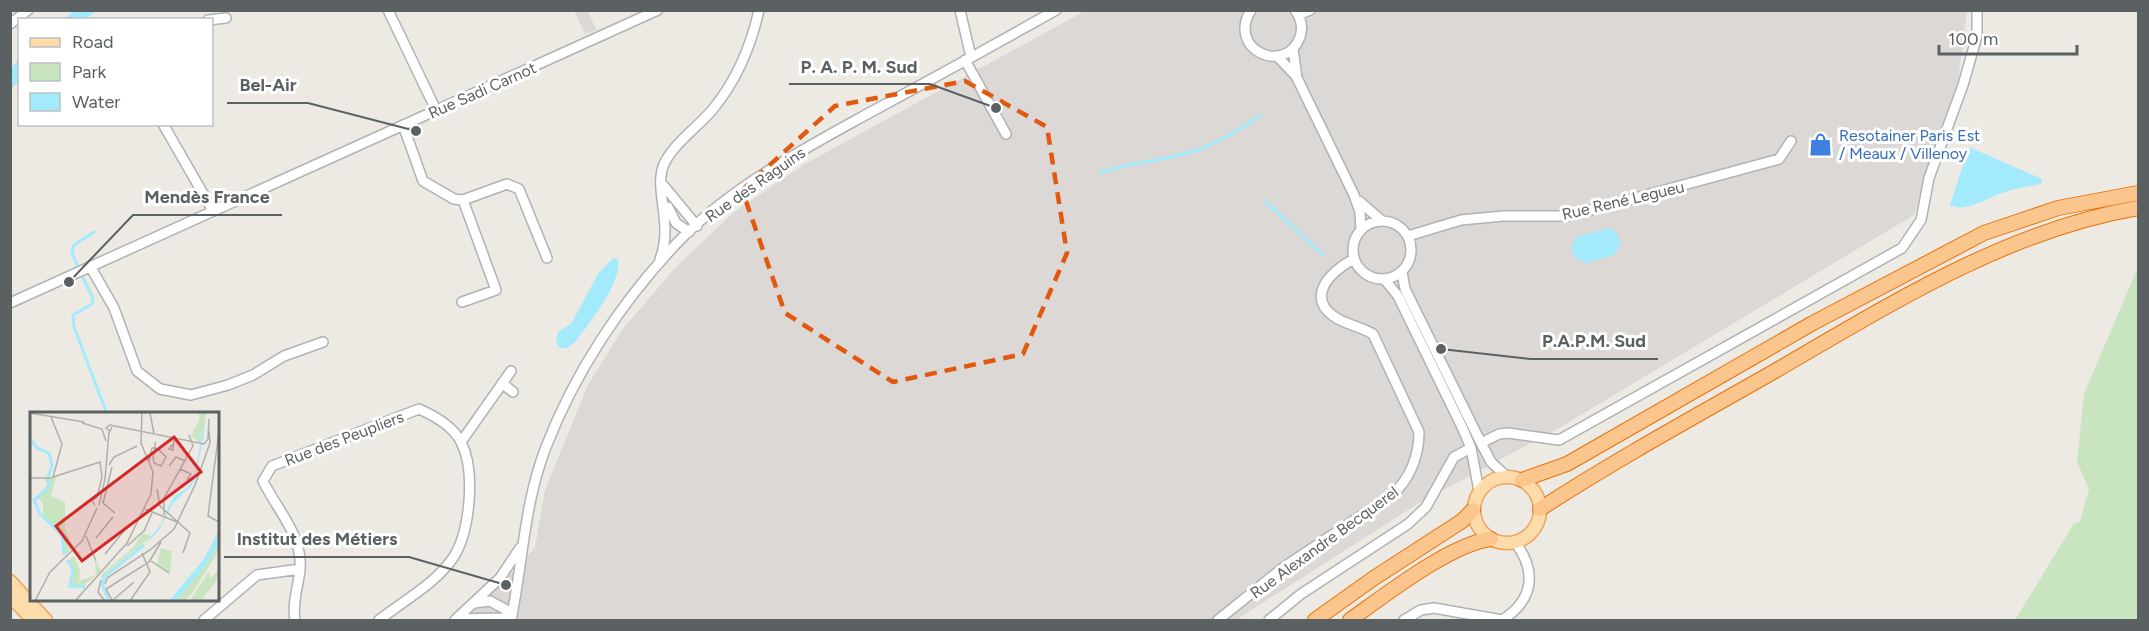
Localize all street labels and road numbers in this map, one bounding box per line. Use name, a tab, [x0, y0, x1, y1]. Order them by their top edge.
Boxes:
street label: Rue Sadi Carnot	[425, 58, 539, 123]
street label: Rue des Raguins	[702, 143, 809, 226]
street label: Rue René Legueu	[1560, 177, 1686, 224]
street label: Rue des Peupliers	[282, 407, 407, 470]
street label: Rue Alexandre Becquerel	[1247, 482, 1402, 603]

